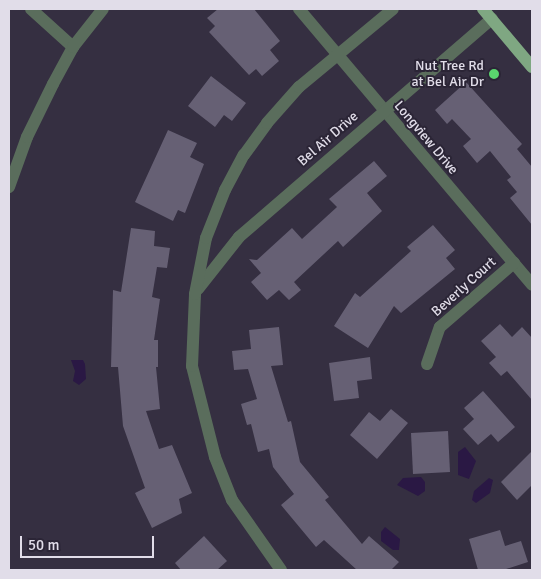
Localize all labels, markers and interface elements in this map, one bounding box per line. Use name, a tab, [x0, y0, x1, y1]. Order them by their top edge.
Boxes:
place label: Nut Tree Rd at Bel Air Dr	[412, 58, 484, 90]
marker: Nut Tree Rd at Bel Air Dr	[488, 68, 500, 80]
street label: Longview Drive	[390, 98, 462, 178]
street label: Bel Air Drive	[294, 108, 362, 170]
street label: Beverly Court	[428, 254, 500, 320]
scale bar	[22, 526, 156, 558]
text: 50 m	[28, 536, 59, 554]

